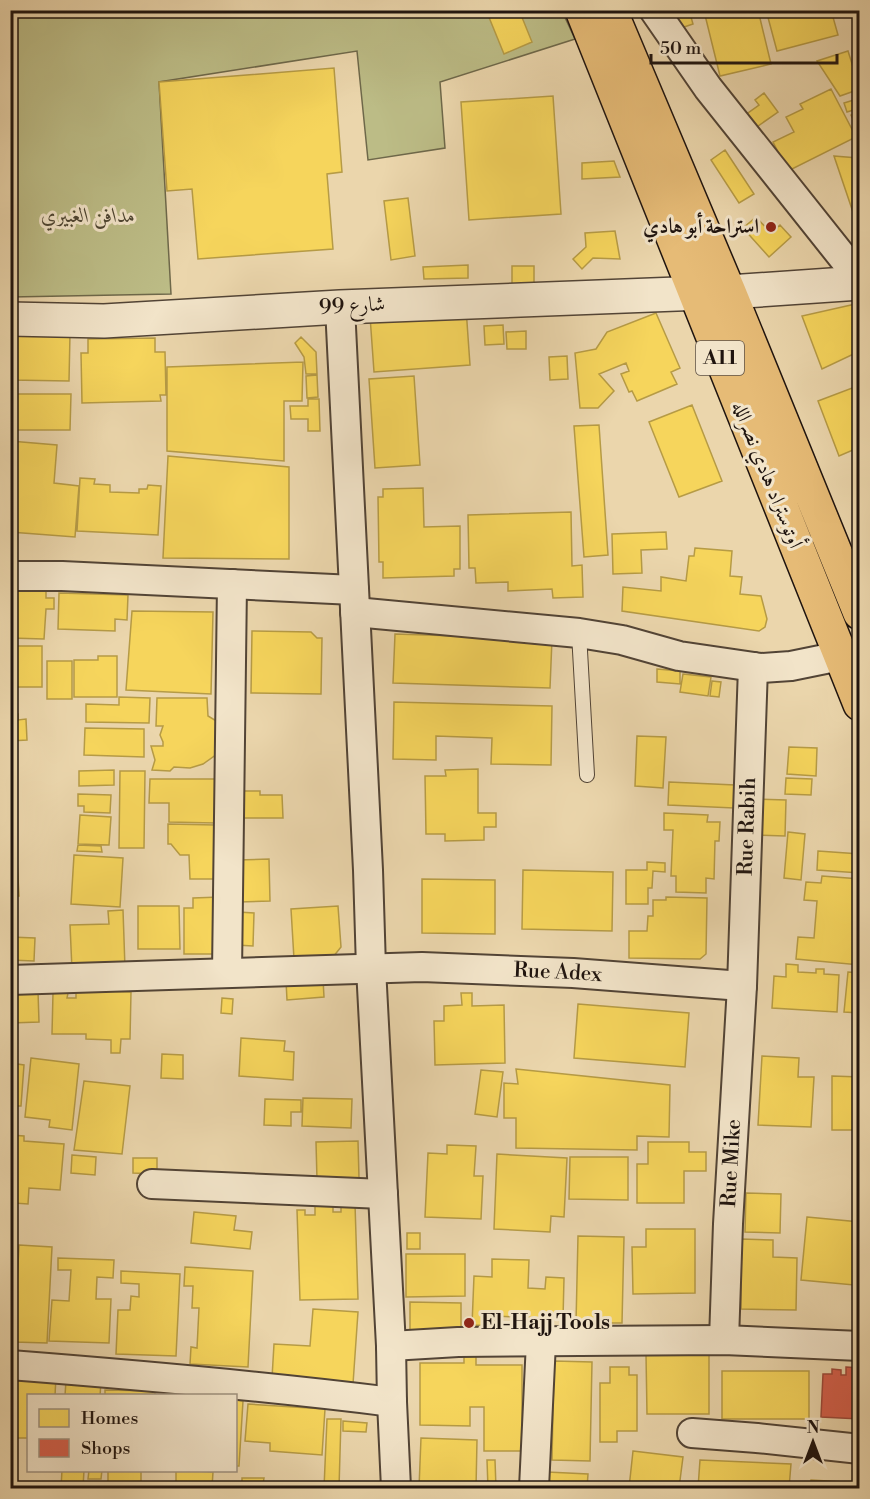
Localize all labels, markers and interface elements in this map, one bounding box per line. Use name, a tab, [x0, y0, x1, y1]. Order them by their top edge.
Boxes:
scale bar	[651, 27, 837, 65]
text: 50 m	[660, 37, 702, 60]
park label: مدافن الغبيري	[41, 203, 135, 231]
place label: استراحة أبو هادي	[643, 212, 759, 243]
marker: استراحة أبو هادي	[764, 220, 778, 234]
street label: شارع 99	[318, 291, 386, 325]
road number: A11	[696, 341, 744, 375]
street label: أوتوستراد هادي نصرالله	[724, 396, 811, 553]
street label: Rue Rabih	[733, 776, 762, 876]
street label: Rue Adex	[513, 958, 603, 988]
street label: Rue Mike	[716, 1118, 747, 1208]
place label: El-Hajj Tools	[481, 1310, 610, 1336]
marker: El-Hajj Tools	[462, 1316, 476, 1330]
legend	[27, 1394, 237, 1472]
text: Homes	[81, 1407, 138, 1430]
north arrow	[783, 1412, 843, 1472]
text: N	[807, 1418, 820, 1438]
text: Shops	[81, 1437, 131, 1460]

